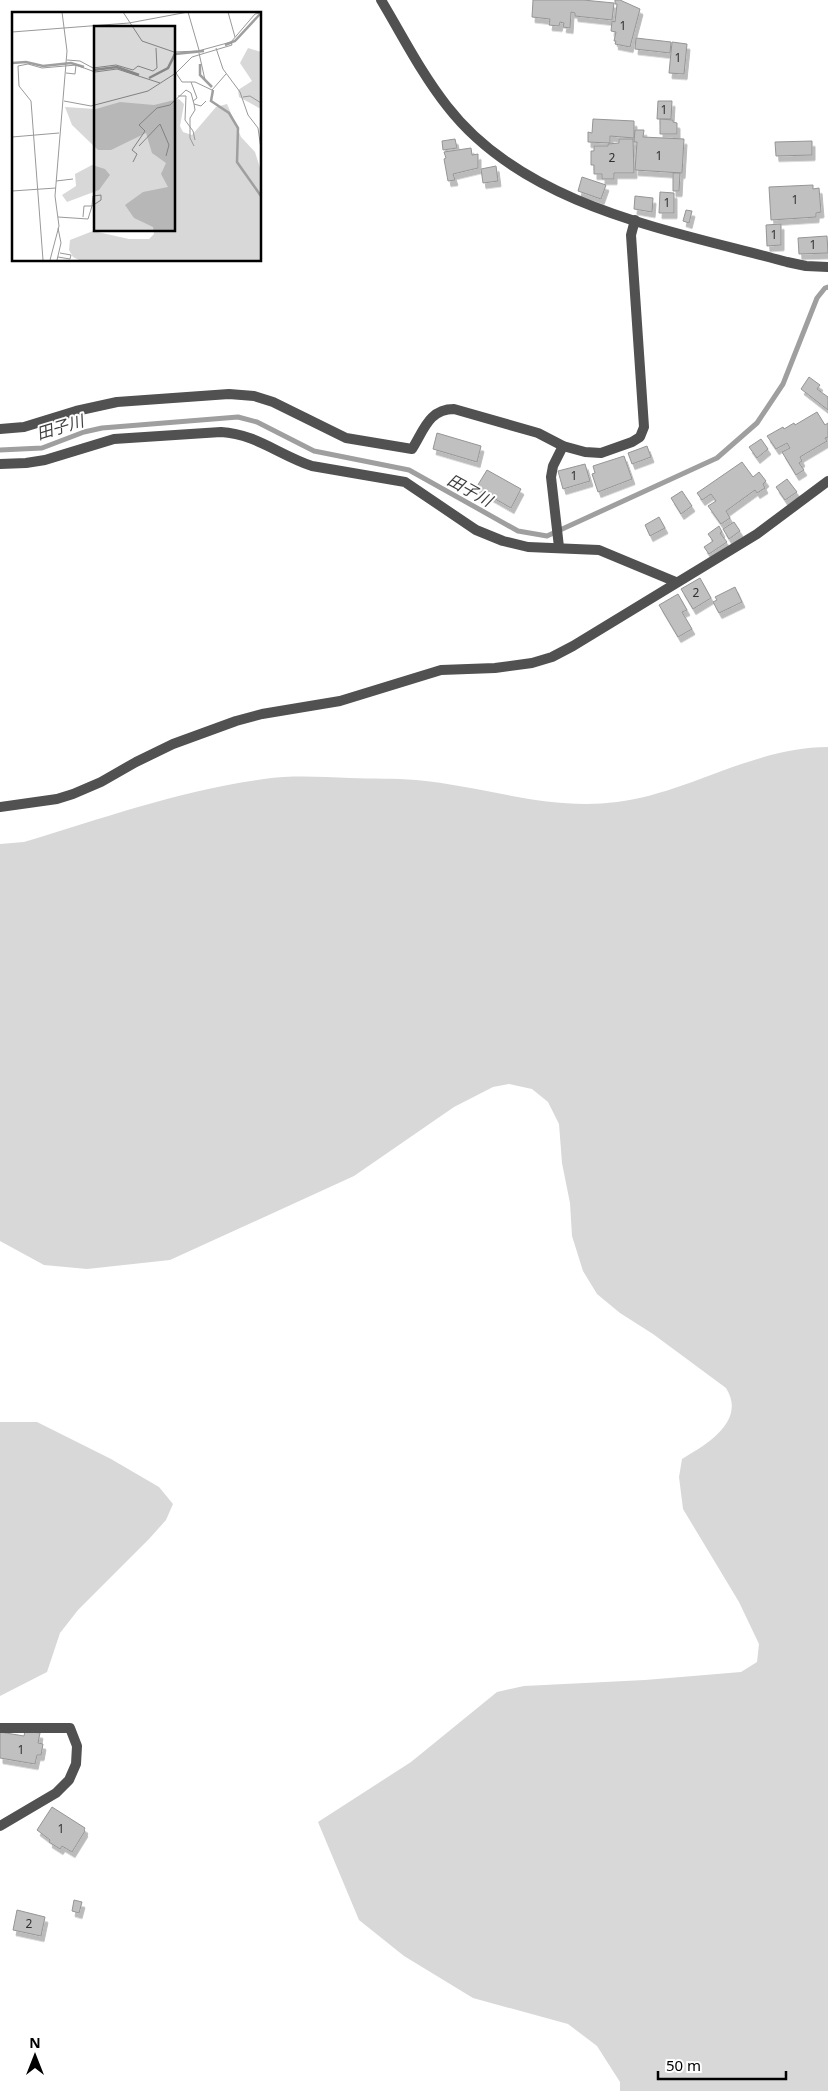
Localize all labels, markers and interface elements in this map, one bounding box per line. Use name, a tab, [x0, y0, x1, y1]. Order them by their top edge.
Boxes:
inset map	[12, 12, 261, 261]
house number: 1	[620, 17, 626, 34]
house number: 1	[675, 49, 681, 66]
house number: 1	[661, 101, 667, 118]
house number: 1	[656, 147, 662, 164]
house number: 2	[609, 149, 616, 166]
house number: 1	[792, 191, 798, 208]
house number: 1	[664, 194, 670, 211]
house number: 1	[771, 226, 777, 243]
house number: 1	[810, 236, 816, 253]
water label: 田子川	[34, 409, 88, 445]
house number: 1	[571, 467, 577, 484]
water label: 田子川	[444, 469, 498, 512]
house number: 2	[693, 584, 700, 601]
house number: 1	[18, 1741, 24, 1758]
house number: 1	[58, 1820, 64, 1837]
house number: 2	[26, 1915, 33, 1932]
north arrow	[10, 2031, 60, 2081]
text: N	[29, 2033, 41, 2052]
scale bar	[658, 2048, 786, 2080]
text: 50 m	[666, 2055, 701, 2075]

